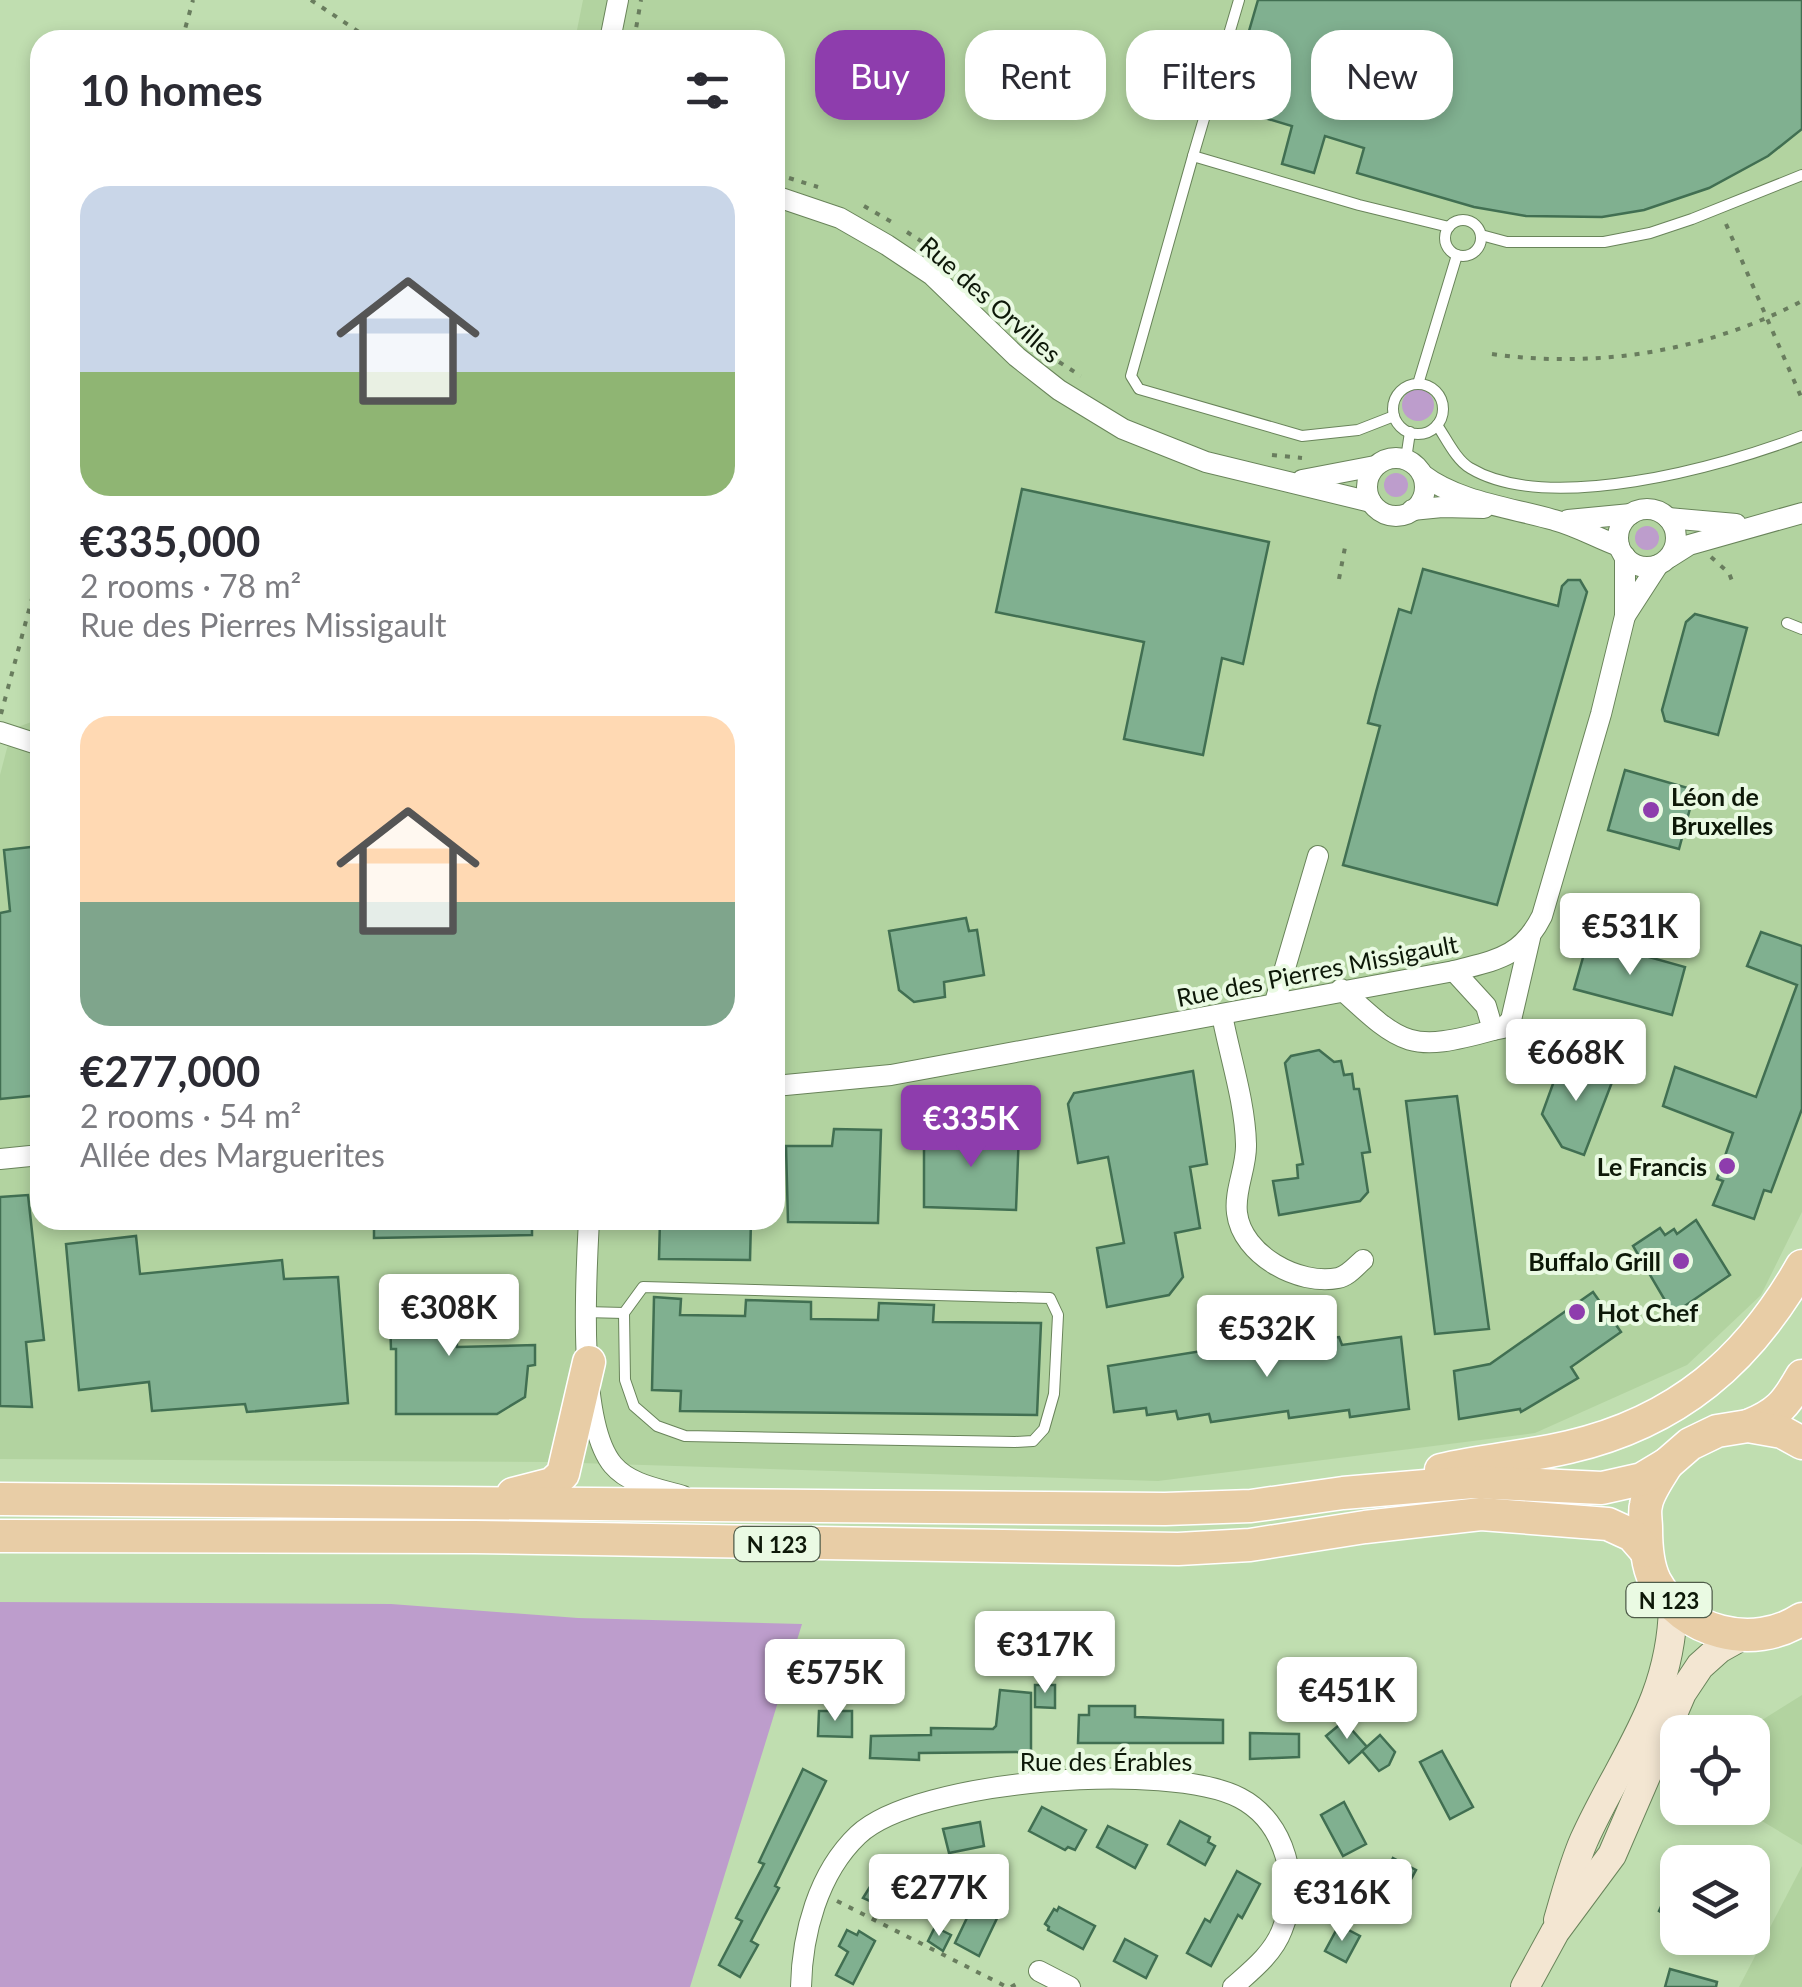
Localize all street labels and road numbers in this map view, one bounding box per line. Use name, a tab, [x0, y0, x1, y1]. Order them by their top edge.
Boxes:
street label: Rue des Orvilles	[914, 230, 1068, 368]
street label: Rue des Pierres Missigault	[1174, 928, 1460, 1012]
road number: N 123	[734, 1527, 820, 1561]
road number: N 123	[1626, 1583, 1712, 1617]
street label: Rue des Érables	[1020, 1746, 1192, 1776]

